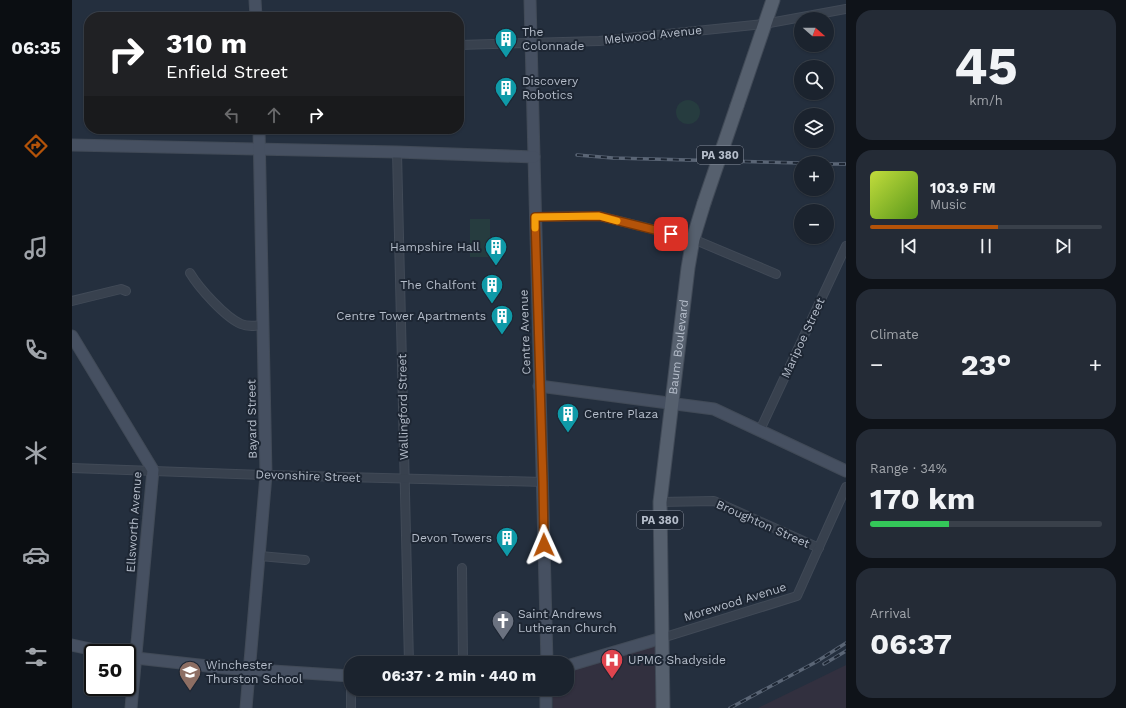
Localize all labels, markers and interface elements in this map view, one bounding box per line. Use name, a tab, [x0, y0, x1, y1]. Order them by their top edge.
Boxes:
north arrow	[794, 12, 834, 52]
map controls	[794, 12, 834, 244]
street label: Melwood Avenue	[603, 23, 703, 47]
place label: The Colonnade	[522, 25, 584, 53]
building icon: The Colonnade	[493, 26, 519, 59]
text: 310 m	[166, 27, 247, 60]
icon: right	[100, 28, 152, 80]
text: 45	[954, 36, 1018, 97]
text: 06:35	[11, 37, 61, 58]
button: search	[794, 60, 834, 100]
text: Enfield Street	[166, 61, 288, 82]
place label: Discovery Robotics	[522, 74, 579, 102]
building icon: Discovery Robotics	[493, 75, 519, 108]
text: km/h	[969, 93, 1003, 108]
icon: left	[221, 104, 243, 126]
icon: ahead	[263, 104, 285, 126]
icon: right	[305, 104, 327, 126]
button: layers	[794, 108, 834, 148]
icon: directions	[22, 132, 50, 160]
road number: PA 380	[697, 146, 743, 164]
button: +	[794, 156, 834, 196]
text: 103.9 FM	[930, 179, 996, 197]
text: Music	[930, 197, 967, 212]
button: −	[794, 204, 834, 244]
pin	[654, 217, 688, 251]
icon: arrive	[660, 223, 682, 245]
icon: music	[22, 234, 50, 262]
building icon: Hampshire Hall	[483, 234, 509, 267]
icon: previous	[898, 235, 920, 257]
icon: pause	[975, 235, 997, 257]
icon: next	[1052, 235, 1074, 257]
place label: Hampshire Hall	[390, 240, 480, 254]
building icon: The Chalfont	[479, 272, 505, 305]
place label: The Chalfont	[400, 278, 476, 292]
street label: Centre Avenue	[517, 289, 533, 375]
street label: Maripoe Street	[778, 296, 828, 380]
street label: Baum Boulevard	[666, 299, 691, 395]
building icon: Centre Tower Apartments	[489, 303, 515, 336]
place label: Centre Tower Apartments	[336, 309, 486, 323]
text: Climate	[870, 327, 919, 342]
icon: phone	[22, 336, 50, 364]
text: 23°	[961, 347, 1011, 382]
text: −	[870, 352, 883, 377]
text: +	[1089, 352, 1102, 377]
street label: Wallingford Street	[395, 354, 411, 460]
street label: Bayard Street	[244, 379, 260, 459]
building icon: Centre Plaza	[555, 401, 581, 434]
place label: Centre Plaza	[584, 407, 658, 421]
icon: climate	[22, 439, 50, 467]
text: Range · 34%	[870, 461, 947, 476]
street label: Devonshire Street	[255, 467, 361, 485]
street label: Ellsworth Avenue	[123, 471, 145, 573]
text: 170 km	[870, 481, 975, 516]
street label: Broughton Street	[714, 497, 812, 551]
road number: PA 380	[637, 511, 683, 529]
position arrow	[523, 524, 565, 566]
building icon: Devon Towers	[494, 525, 520, 558]
place label: Devon Towers	[411, 531, 492, 545]
icon: car	[22, 541, 50, 569]
street label: Morewood Avenue	[682, 580, 788, 624]
text: Arrival	[870, 606, 911, 621]
place label: Saint Andrews Lutheran Church	[518, 607, 617, 635]
church icon: Saint Andrews Lutheran Church	[490, 608, 516, 641]
text: 06:37	[870, 626, 952, 661]
icon: filters	[22, 643, 50, 671]
speed limit sign: 50	[84, 644, 136, 696]
hospital icon: UPMC Shadyside	[599, 647, 625, 680]
place label: UPMC Shadyside	[628, 653, 726, 667]
place label: Winchester Thurston School	[206, 658, 303, 686]
school or university icon: Winchester Thurston School	[177, 659, 203, 692]
text: 06:37 · 2 min · 440 m	[382, 667, 536, 685]

